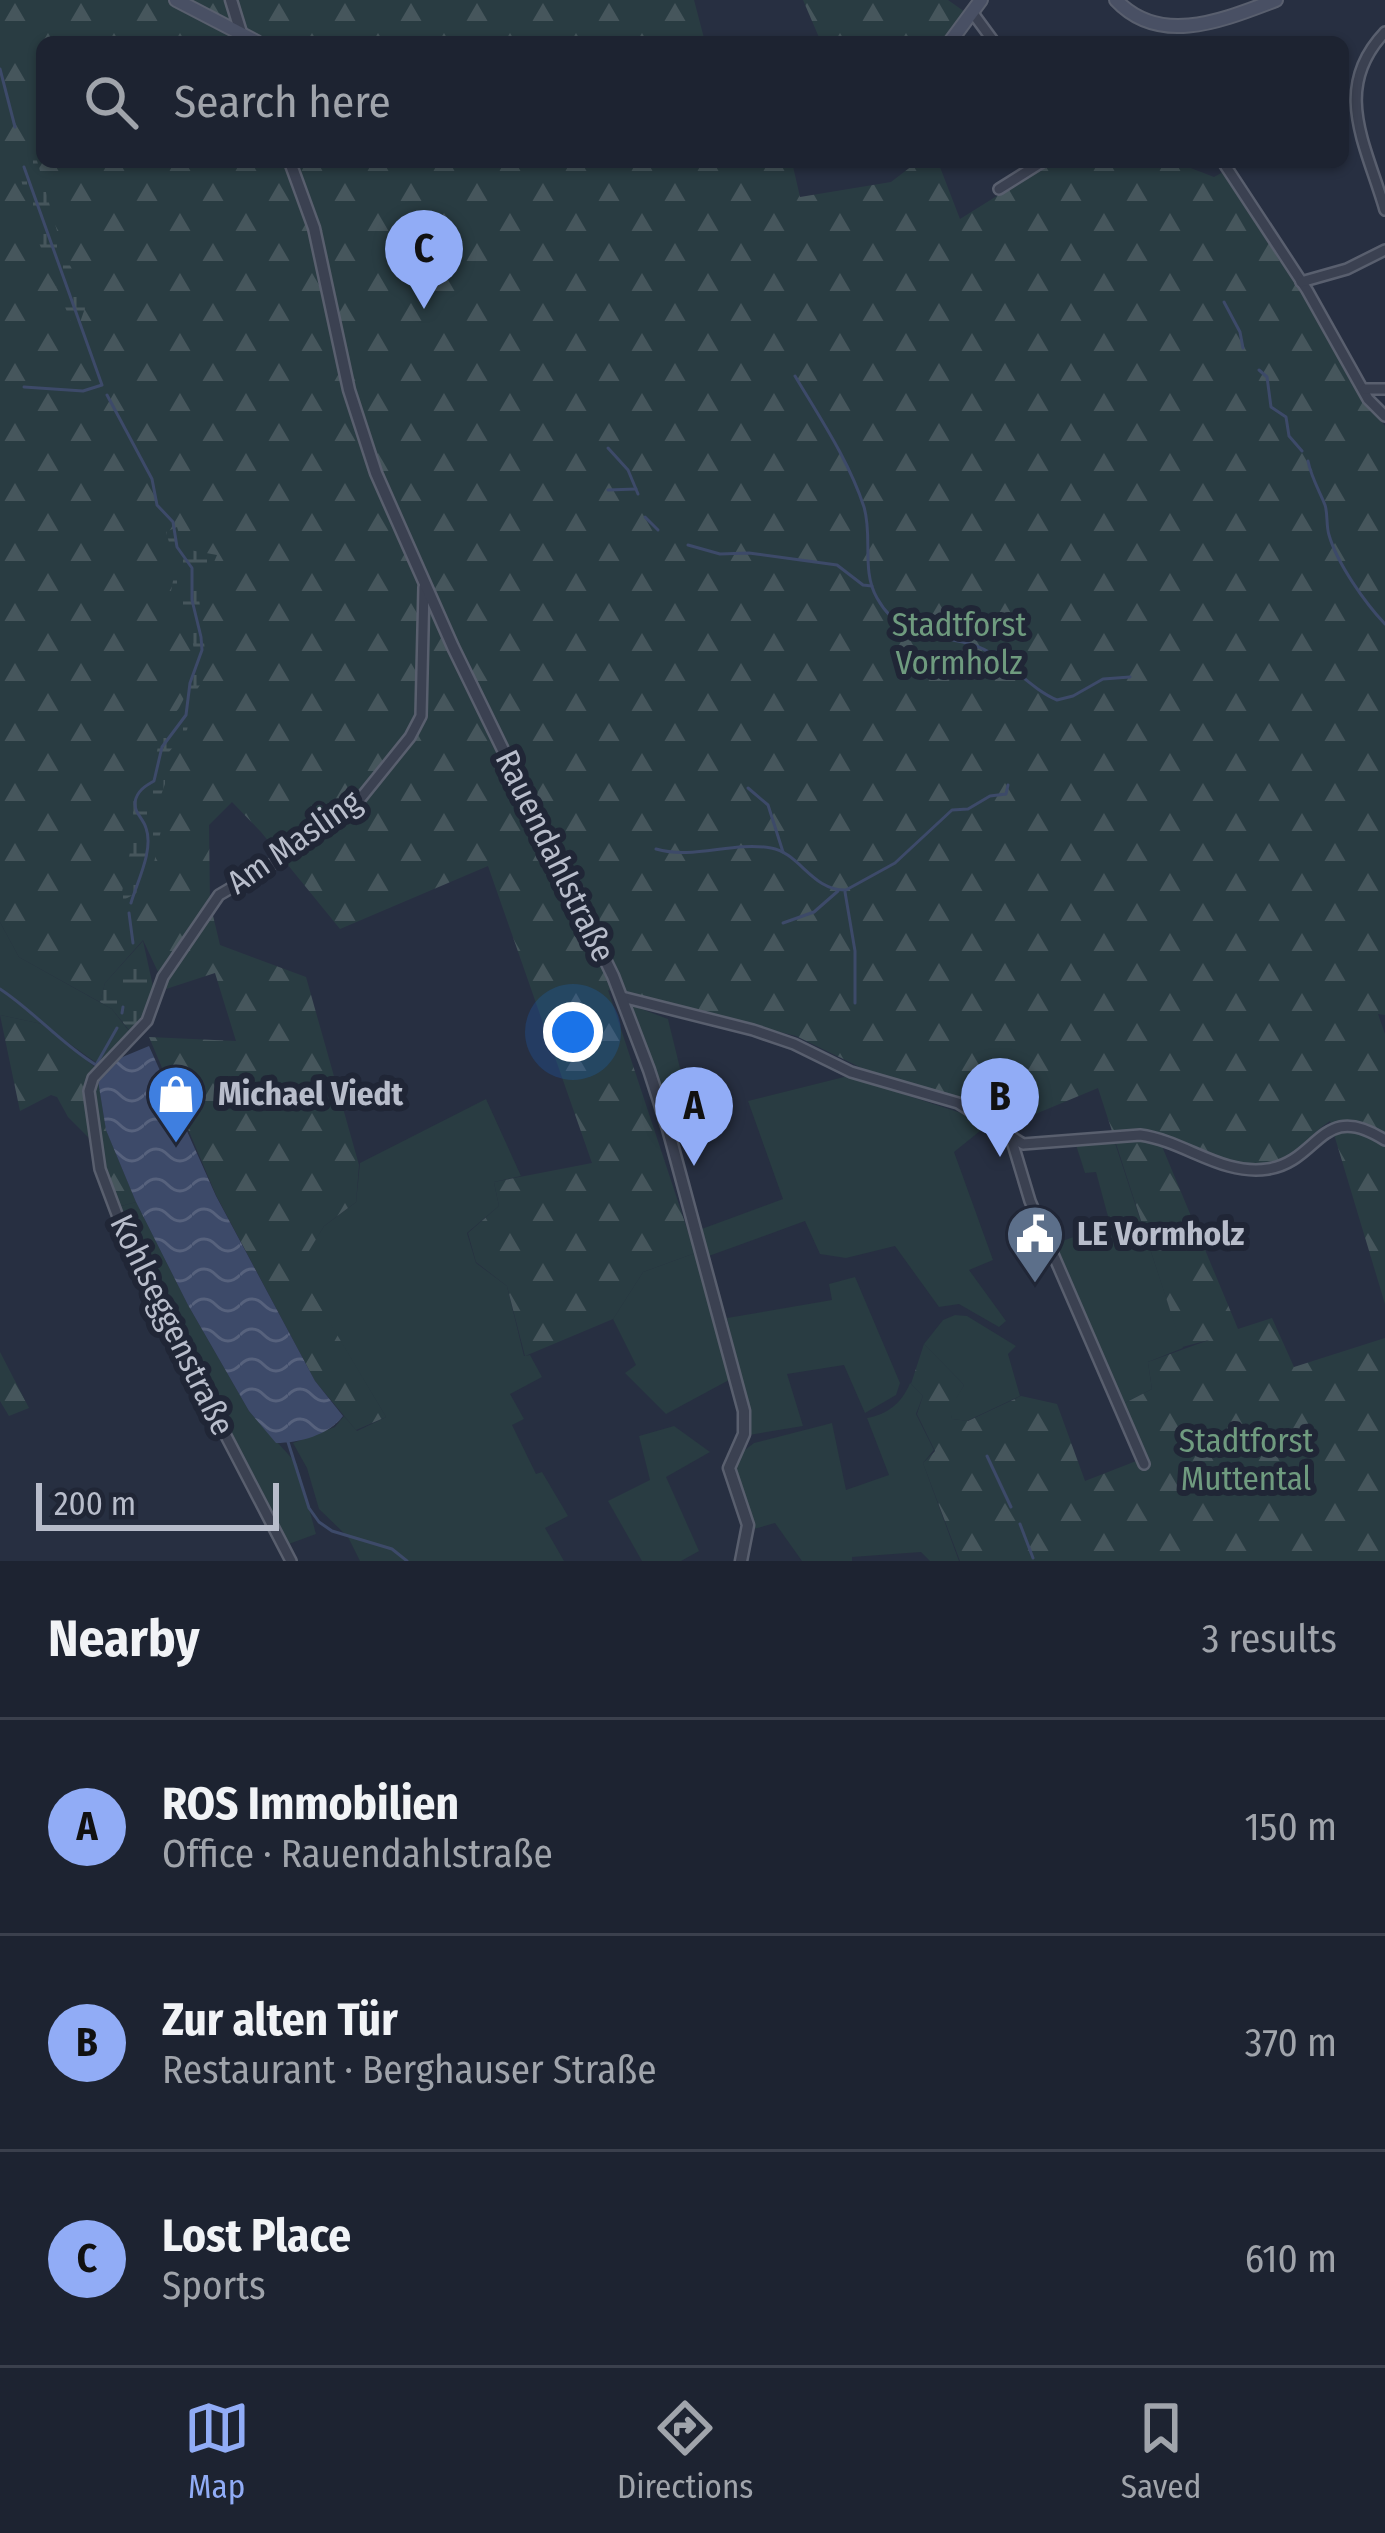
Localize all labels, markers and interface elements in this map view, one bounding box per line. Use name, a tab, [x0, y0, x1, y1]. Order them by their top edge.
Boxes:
search box	[36, 36, 1349, 168]
icon: search	[78, 69, 144, 135]
text: Search here	[174, 75, 391, 129]
pin: C	[385, 210, 463, 309]
park label: Stadtforst Vormholz	[892, 605, 1027, 683]
street label: Rauendahlstraße	[487, 744, 623, 968]
street label: Am Masling	[219, 781, 369, 903]
your location	[543, 1002, 603, 1062]
pin: B	[961, 1058, 1039, 1157]
shop icon: Michael Viedt	[145, 1063, 207, 1145]
pin: A	[655, 1067, 733, 1166]
place label: Michael Viedt	[218, 1074, 404, 1114]
public building icon: LE Vormholz	[1004, 1203, 1066, 1285]
street label: Kohlseggenstraße	[101, 1208, 243, 1442]
place label: LE Vormholz	[1077, 1214, 1244, 1254]
park label: Stadtforst Muttental	[1179, 1421, 1314, 1499]
scale bar	[36, 1477, 279, 1530]
text: 200 m	[54, 1484, 136, 1524]
text: Nearby	[48, 1608, 200, 1670]
text: 3 results	[1202, 1616, 1337, 1662]
text: ROS Immobilien	[162, 1777, 459, 1831]
text: A	[76, 1804, 98, 1850]
text: 150 m	[1244, 1804, 1337, 1850]
text: Office · Rauendahlstraße	[162, 1831, 553, 1877]
text: Zur alten Tür	[162, 1993, 398, 2047]
text: B	[76, 2020, 98, 2066]
text: 370 m	[1245, 2020, 1337, 2066]
text: Restaurant · Berghauser Straße	[162, 2047, 656, 2093]
text: Lost Place	[162, 2209, 351, 2263]
text: C	[77, 2236, 97, 2282]
text: 610 m	[1245, 2236, 1337, 2282]
text: Sports	[162, 2263, 266, 2309]
tab: Map	[184, 2395, 250, 2507]
tab: Directions	[617, 2395, 753, 2507]
tab: Saved	[1121, 2395, 1201, 2507]

